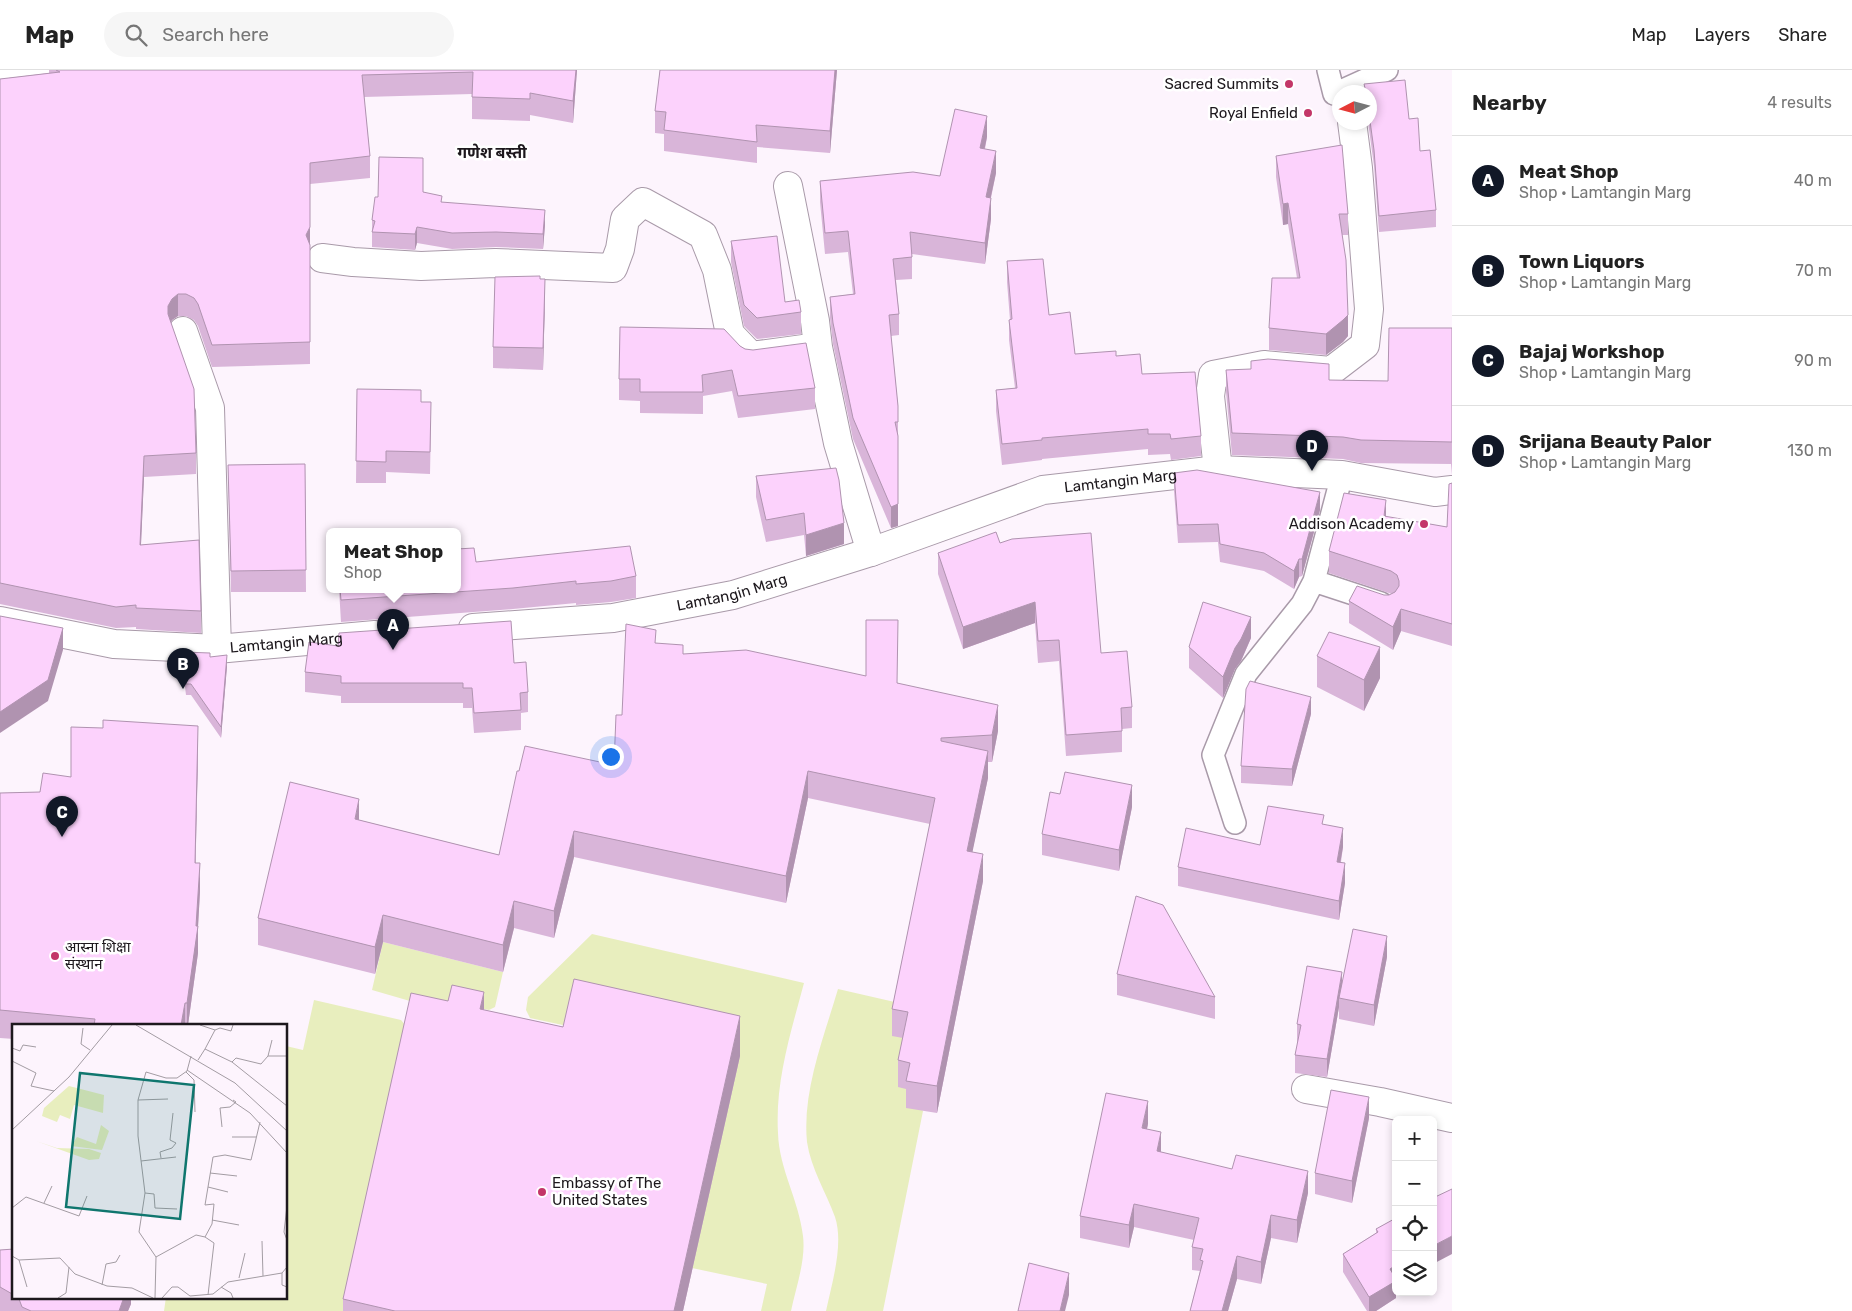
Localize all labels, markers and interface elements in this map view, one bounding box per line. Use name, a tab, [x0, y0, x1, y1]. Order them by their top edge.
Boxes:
search box	[104, 12, 454, 57]
text: Map	[25, 21, 74, 49]
icon: search	[122, 21, 150, 49]
text: Search here	[162, 23, 269, 46]
text: Map	[1632, 24, 1667, 46]
text: Layers	[1695, 24, 1750, 46]
text: Share	[1778, 24, 1827, 46]
place label: Sacred Summits	[1164, 75, 1279, 93]
marker: Sacred Summits	[1283, 78, 1295, 90]
north arrow	[1332, 85, 1377, 130]
text: Nearby	[1472, 90, 1547, 115]
text: 4 results	[1767, 93, 1832, 112]
place label: Royal Enfield	[1209, 104, 1298, 122]
marker: Royal Enfield	[1302, 107, 1314, 119]
district label: गणेश बस्ती	[457, 143, 527, 162]
text: Meat Shop	[1519, 160, 1619, 183]
text: A	[1482, 171, 1494, 190]
text: 40 m	[1794, 171, 1832, 190]
text: Shop · Lamtangin Marg	[1519, 183, 1691, 202]
text: Town Liquors	[1519, 250, 1644, 273]
text: B	[1482, 261, 1494, 280]
text: 70 m	[1795, 261, 1832, 280]
text: Shop · Lamtangin Marg	[1519, 273, 1691, 292]
text: Bajaj Workshop	[1519, 340, 1665, 363]
text: C	[1482, 351, 1494, 370]
text: 90 m	[1794, 351, 1832, 370]
text: Shop · Lamtangin Marg	[1519, 363, 1691, 382]
pin: D	[1296, 430, 1328, 471]
text: Srijana Beauty Palor	[1519, 430, 1711, 453]
text: D	[1482, 441, 1494, 460]
text: 130 m	[1787, 441, 1832, 460]
text: Shop · Lamtangin Marg	[1519, 453, 1691, 472]
street label: Lamtangin Marg	[1063, 466, 1178, 497]
place label: Addison Academy	[1289, 515, 1414, 533]
marker: Addison Academy	[1418, 518, 1430, 530]
popup	[326, 528, 461, 593]
text: Meat Shop	[344, 540, 443, 563]
text: Shop	[344, 563, 382, 582]
street label: Lamtangin Marg	[675, 570, 789, 615]
pin: A	[377, 609, 409, 650]
street label: Lamtangin Marg	[229, 629, 344, 657]
pin: B	[167, 648, 199, 689]
your location	[598, 744, 624, 770]
pin: C	[46, 796, 78, 837]
place label: आस्ना शिक्षा संस्थान	[65, 938, 132, 973]
marker: आस्ना शिक्षा संस्थान	[49, 950, 61, 962]
inset map	[12, 1024, 288, 1298]
map controls	[1392, 1116, 1437, 1296]
button: +	[1392, 1116, 1437, 1161]
button: −	[1392, 1161, 1437, 1206]
place label: Embassy of The United States	[552, 1174, 661, 1209]
marker: Embassy of The United States	[536, 1186, 548, 1198]
button: locate	[1392, 1206, 1437, 1251]
button: layers	[1392, 1251, 1437, 1296]

